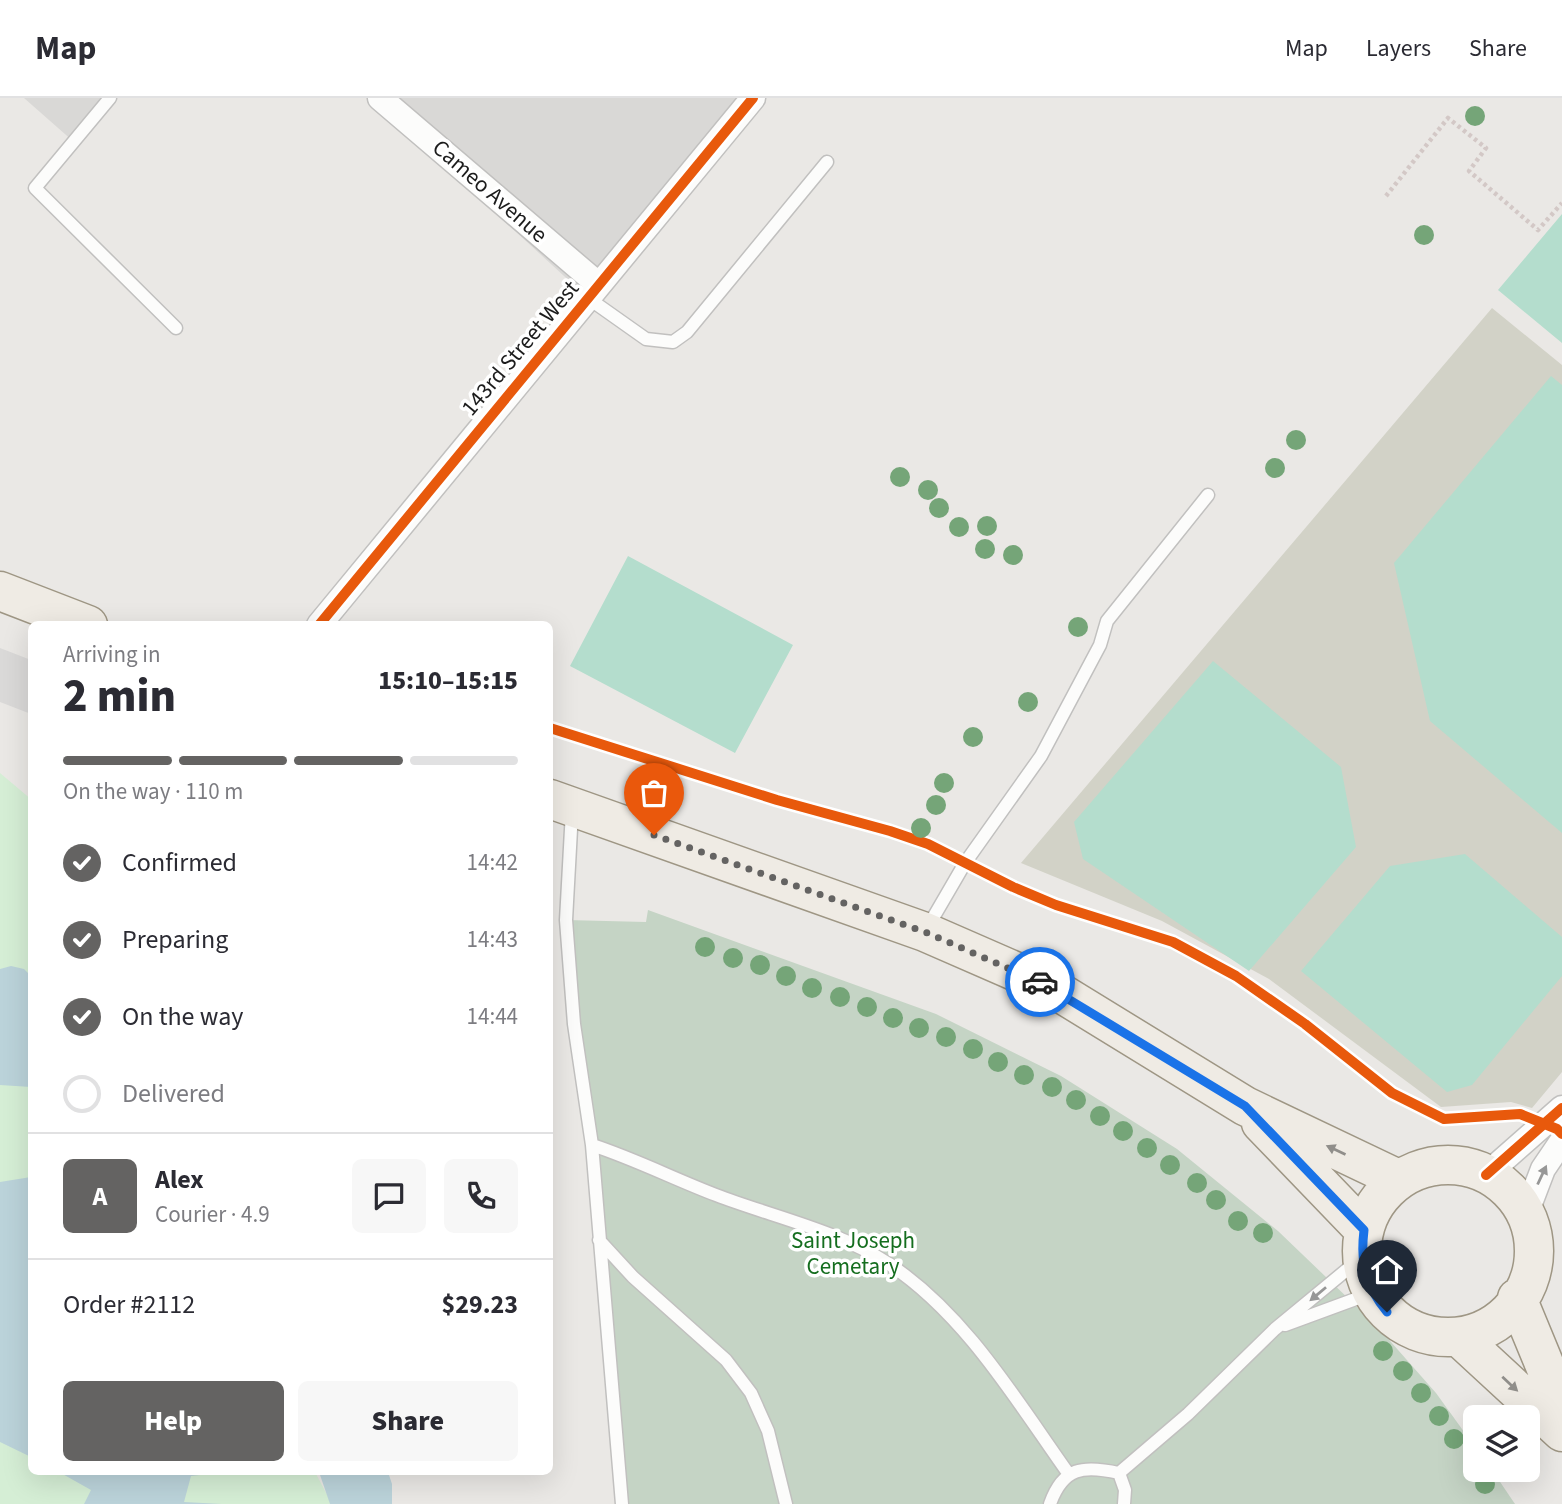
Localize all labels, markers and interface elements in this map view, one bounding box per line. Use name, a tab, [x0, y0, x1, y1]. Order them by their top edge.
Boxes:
text: Map	[35, 25, 96, 72]
text: Map	[1285, 31, 1328, 66]
text: Layers	[1366, 31, 1431, 66]
text: Share	[1469, 31, 1527, 66]
street label: Cameo Avenue	[425, 132, 555, 250]
street label: 143rd Street West	[453, 273, 587, 423]
text: Arriving in	[63, 638, 161, 671]
text: 15:10–15:15	[378, 662, 518, 699]
text: 2 min	[63, 664, 176, 729]
pin	[624, 763, 684, 835]
icon: bag	[635, 774, 673, 812]
text: On the way · 110 m	[63, 775, 243, 808]
icon: check	[63, 844, 101, 882]
text: Confirmed	[122, 844, 237, 881]
text: 14:42	[467, 846, 518, 879]
icon: check	[63, 921, 101, 959]
text: Preparing	[122, 921, 228, 958]
text: 14:43	[467, 923, 518, 956]
courier	[1005, 947, 1075, 1017]
icon: car	[1021, 963, 1059, 1001]
icon: check	[63, 998, 101, 1036]
text: On the way	[122, 998, 243, 1035]
text: 14:44	[467, 1000, 518, 1033]
text: Delivered	[122, 1075, 225, 1112]
one-way arrow	[1326, 1144, 1346, 1155]
button: chat	[352, 1159, 426, 1233]
button: phone	[444, 1159, 518, 1233]
text: Alex	[155, 1161, 204, 1198]
one-way arrow	[1536, 1165, 1548, 1185]
text: A	[93, 1178, 107, 1215]
text: Courier · 4.9	[155, 1198, 270, 1231]
park label: Saint Joseph Cemetary	[791, 1224, 915, 1283]
pin	[1357, 1240, 1417, 1312]
icon: home	[1368, 1251, 1406, 1289]
text: Order #2112	[63, 1286, 195, 1323]
text: $29.23	[442, 1286, 518, 1323]
one-way arrow	[1310, 1286, 1327, 1301]
one-way arrow	[1501, 1375, 1518, 1391]
button: Help	[63, 1381, 284, 1461]
button: Share	[298, 1381, 518, 1461]
map controls	[1463, 1405, 1540, 1482]
button: layers	[1463, 1405, 1540, 1482]

